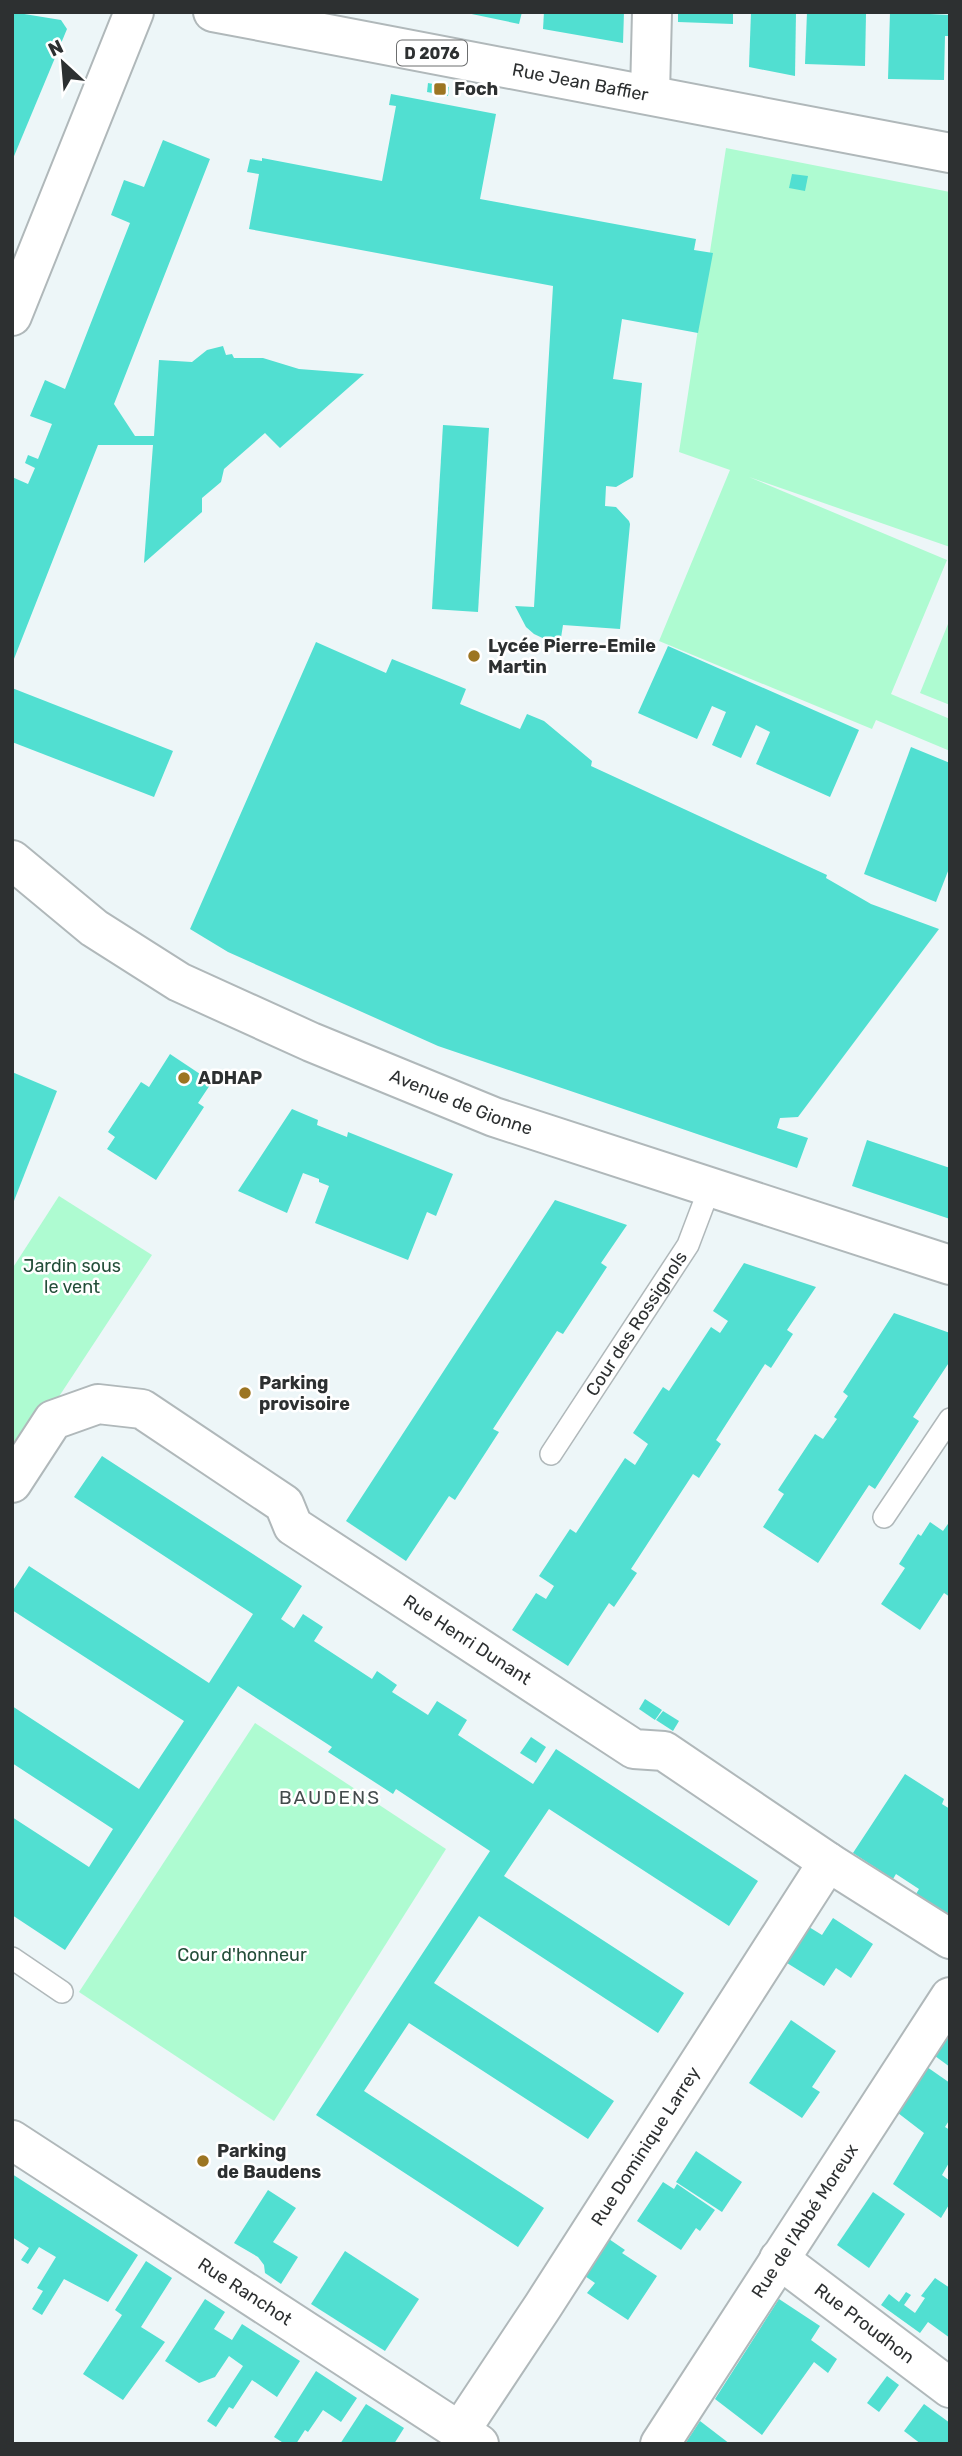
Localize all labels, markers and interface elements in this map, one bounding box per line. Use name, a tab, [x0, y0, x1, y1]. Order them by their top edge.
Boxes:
north arrow	[28, 28, 98, 98]
text: N	[45, 35, 67, 62]
road number: D 2076	[397, 40, 467, 66]
street label: Rue Jean Baffier	[510, 58, 650, 106]
place label: Foch	[454, 78, 498, 100]
marker: Foch	[432, 81, 448, 97]
place label: Lycée Pierre-Emile Martin	[488, 635, 656, 678]
marker: Lycée Pierre-Emile Martin	[466, 648, 482, 664]
street label: Avenue de Gionne	[386, 1064, 535, 1140]
place label: ADHAP	[198, 1067, 262, 1089]
marker: ADHAP	[176, 1070, 192, 1086]
street label: Cour des Rossignols	[581, 1247, 692, 1400]
park label: Jardin sous le vent	[23, 1255, 121, 1298]
place label: Parking provisoire	[259, 1372, 350, 1415]
marker: Parking provisoire	[237, 1385, 253, 1401]
street label: Rue Henri Dunant	[399, 1590, 535, 1690]
district label: BAUDENS	[279, 1786, 381, 1809]
park label: Cour d'honneur	[177, 1944, 307, 1966]
street label: Rue Dominique Larrey	[586, 2062, 705, 2230]
street label: Rue de l'Abbé Moreux	[747, 2139, 863, 2302]
place label: Parking de Baudens	[217, 2140, 321, 2183]
marker: Parking de Baudens	[195, 2153, 211, 2169]
street label: Rue Ranchot	[194, 2253, 296, 2330]
street label: Rue Proudhon	[810, 2279, 919, 2368]

